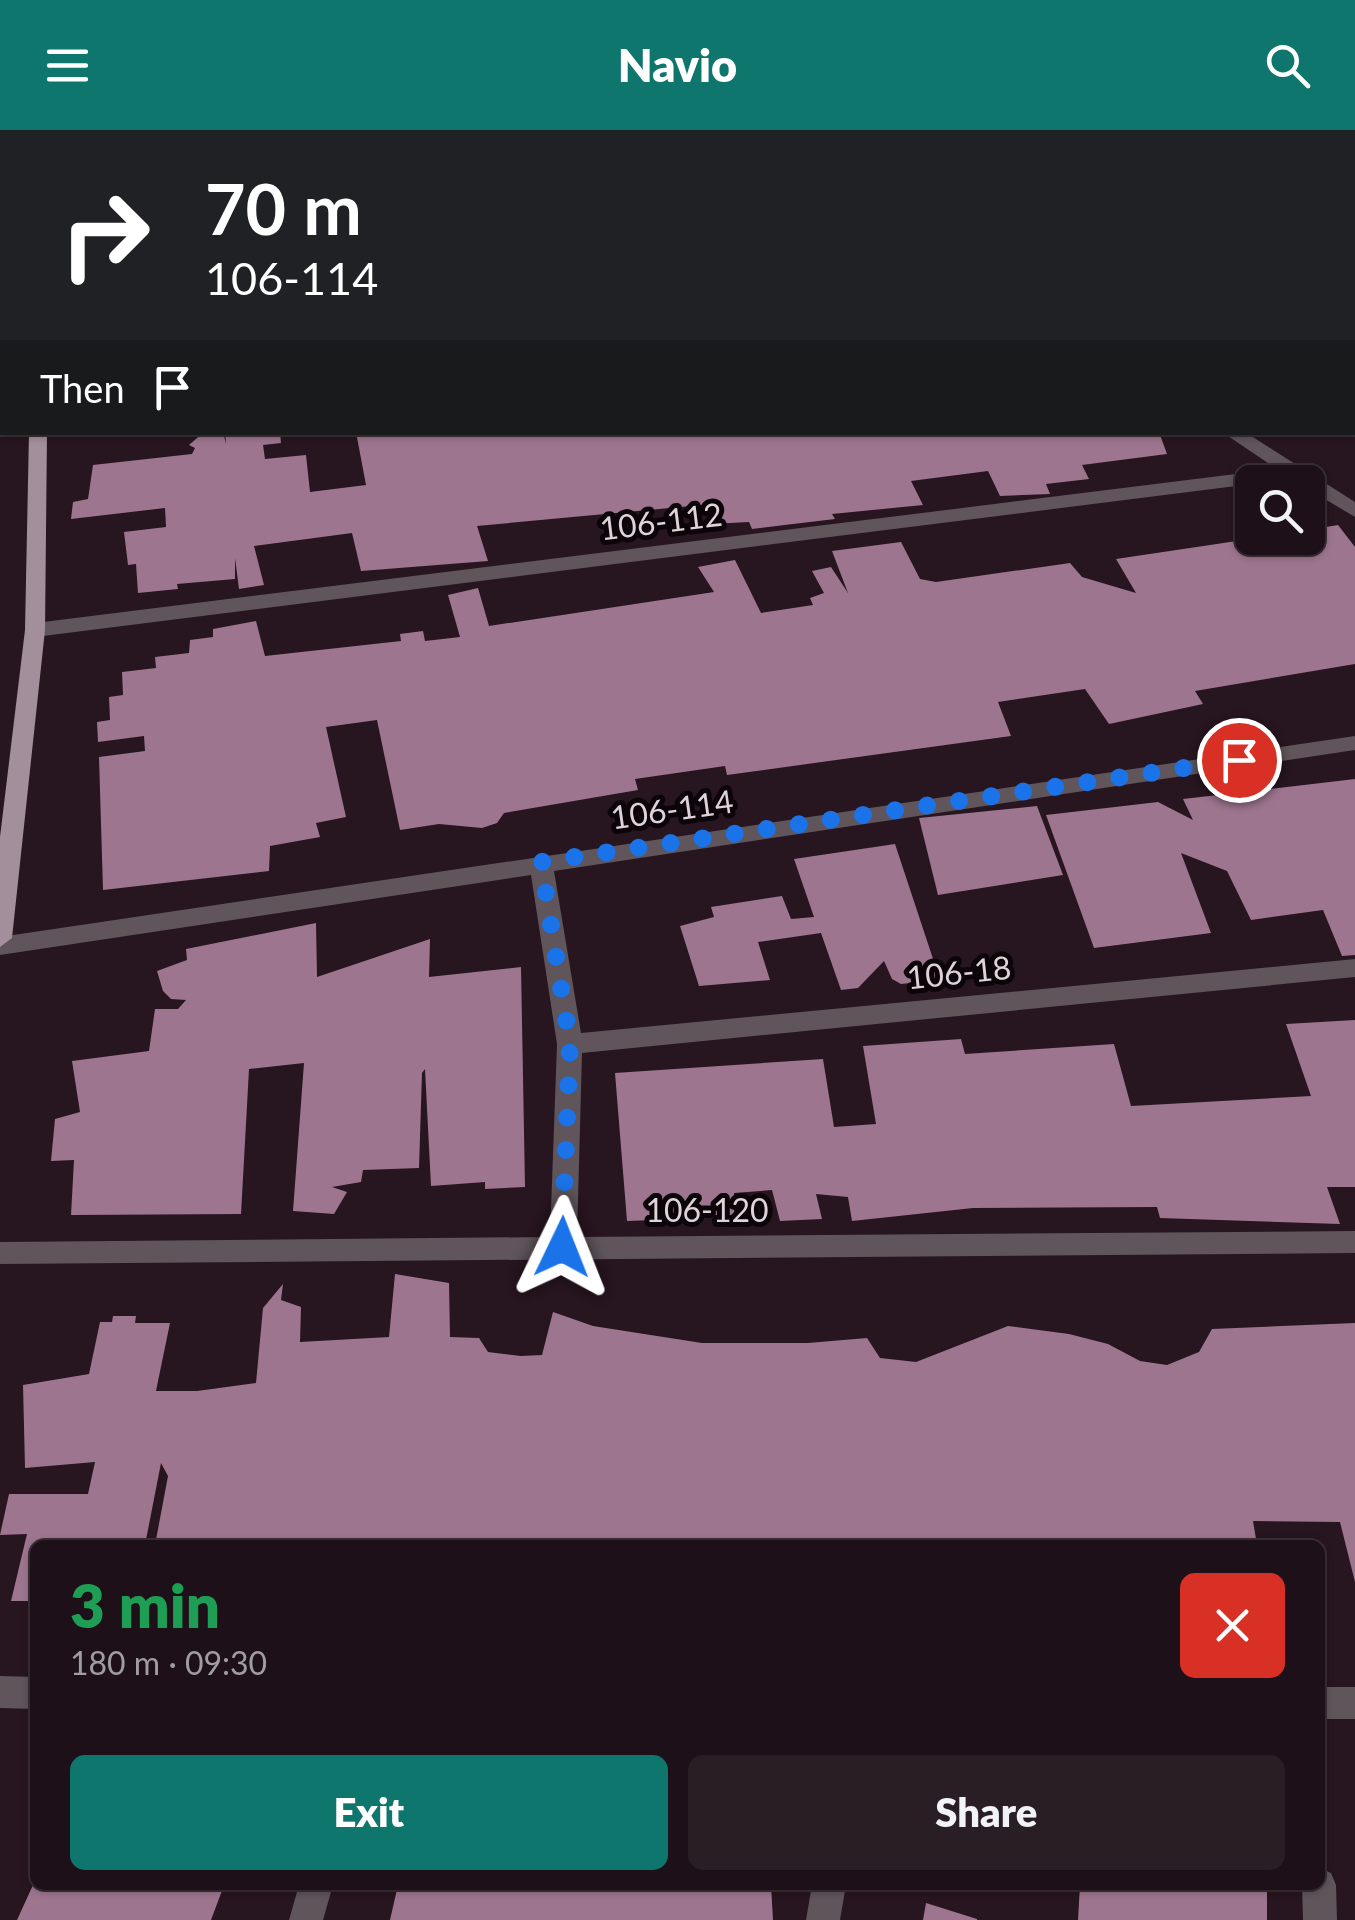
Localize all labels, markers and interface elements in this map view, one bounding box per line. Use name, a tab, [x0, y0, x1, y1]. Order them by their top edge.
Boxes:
icon: menu	[40, 38, 95, 93]
text: Navio	[618, 38, 737, 92]
icon: search	[1260, 38, 1315, 93]
text: 70 m	[205, 166, 362, 250]
icon: right	[40, 170, 170, 300]
text: 106-114	[205, 251, 378, 305]
icon: arrive	[145, 360, 200, 415]
text: Then	[40, 365, 125, 411]
map controls	[1235, 465, 1325, 555]
button: search	[1235, 465, 1325, 555]
street label: 106-112	[597, 494, 724, 547]
pin	[1197, 718, 1282, 803]
icon: arrive	[1212, 733, 1267, 788]
street label: 106-114	[608, 781, 736, 836]
street label: 106-18	[905, 947, 1013, 996]
street label: 106-120	[645, 1190, 769, 1229]
position arrow	[510, 1195, 614, 1299]
text: 3 min	[70, 1569, 220, 1641]
button: close	[1180, 1573, 1285, 1678]
text: 180 m · 09:30	[70, 1643, 267, 1682]
button: Exit	[70, 1755, 668, 1870]
button: Share	[688, 1755, 1285, 1870]

